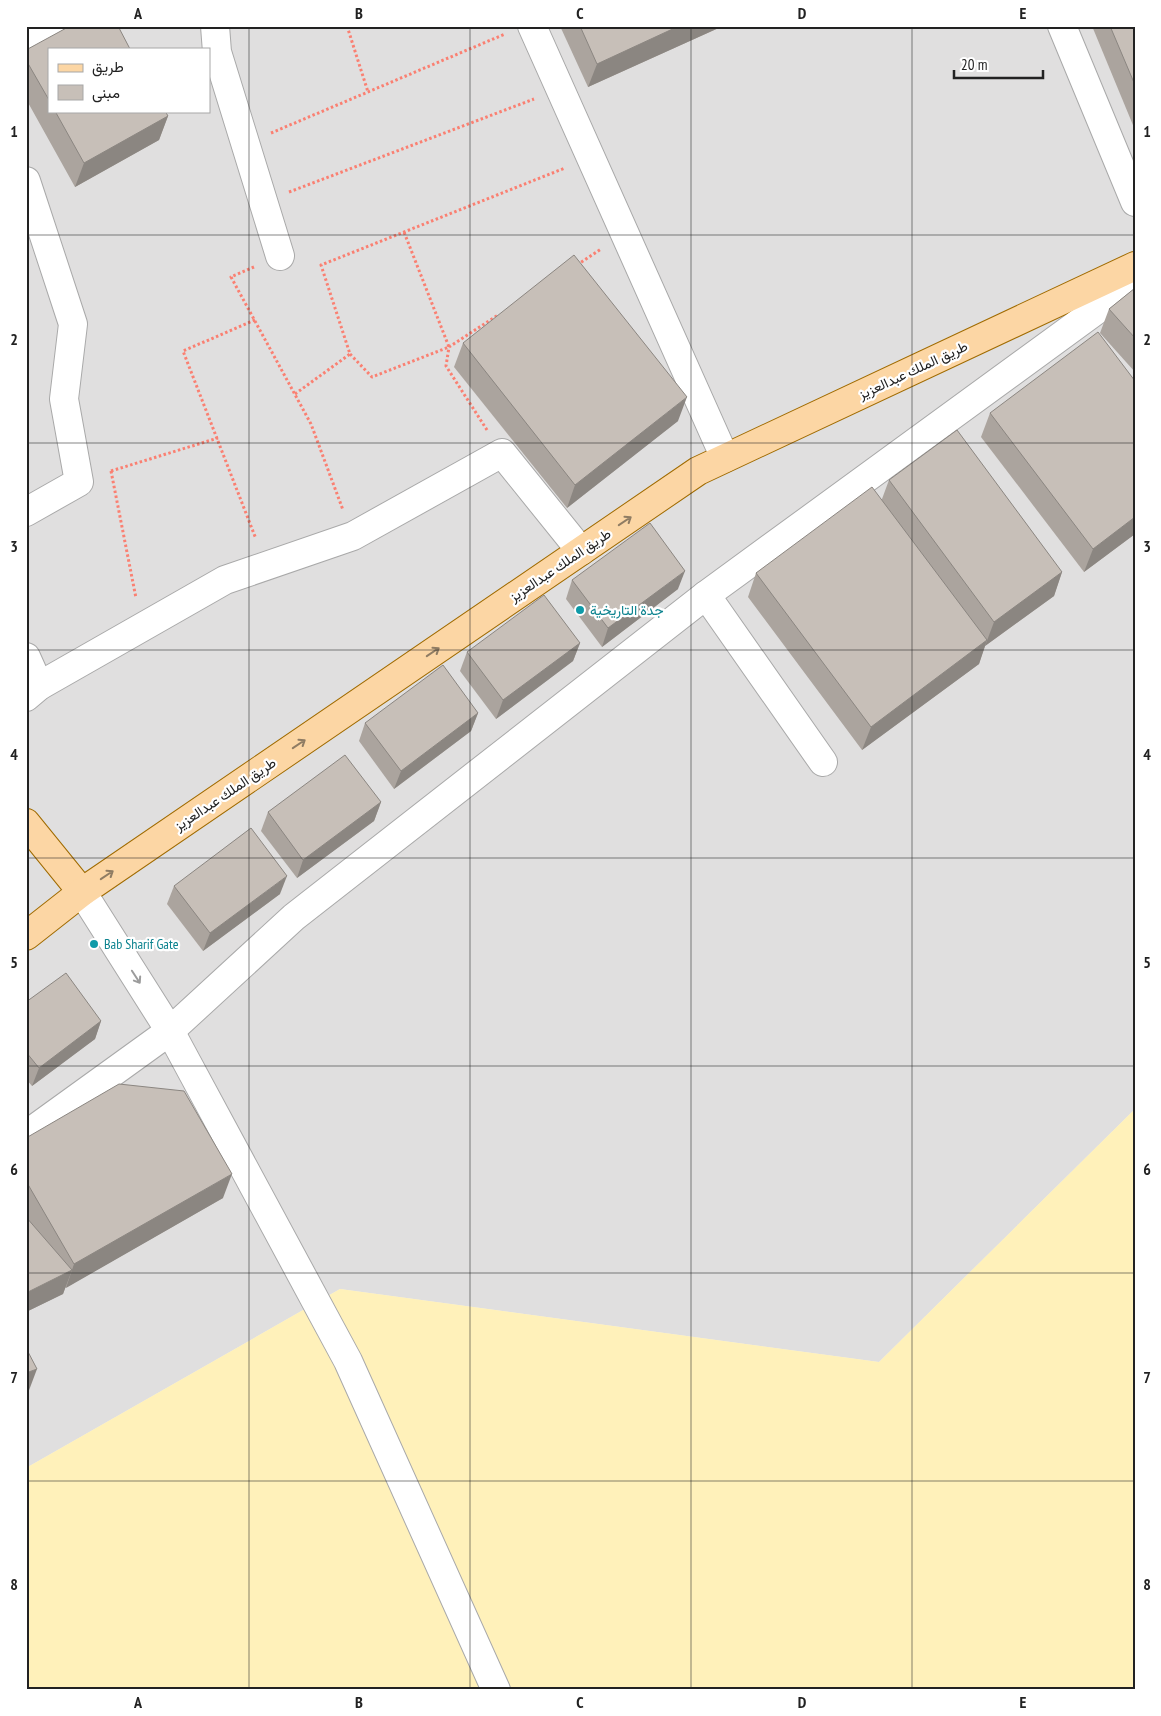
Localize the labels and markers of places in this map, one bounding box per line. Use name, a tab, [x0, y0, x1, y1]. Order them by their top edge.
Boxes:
place label: جدة التاريخية	[590, 601, 664, 619]
marker: جدة التاريخية	[574, 604, 586, 616]
place label: Bab Sharif Gate	[104, 935, 179, 953]
marker: Bab Sharif Gate	[88, 938, 100, 950]

